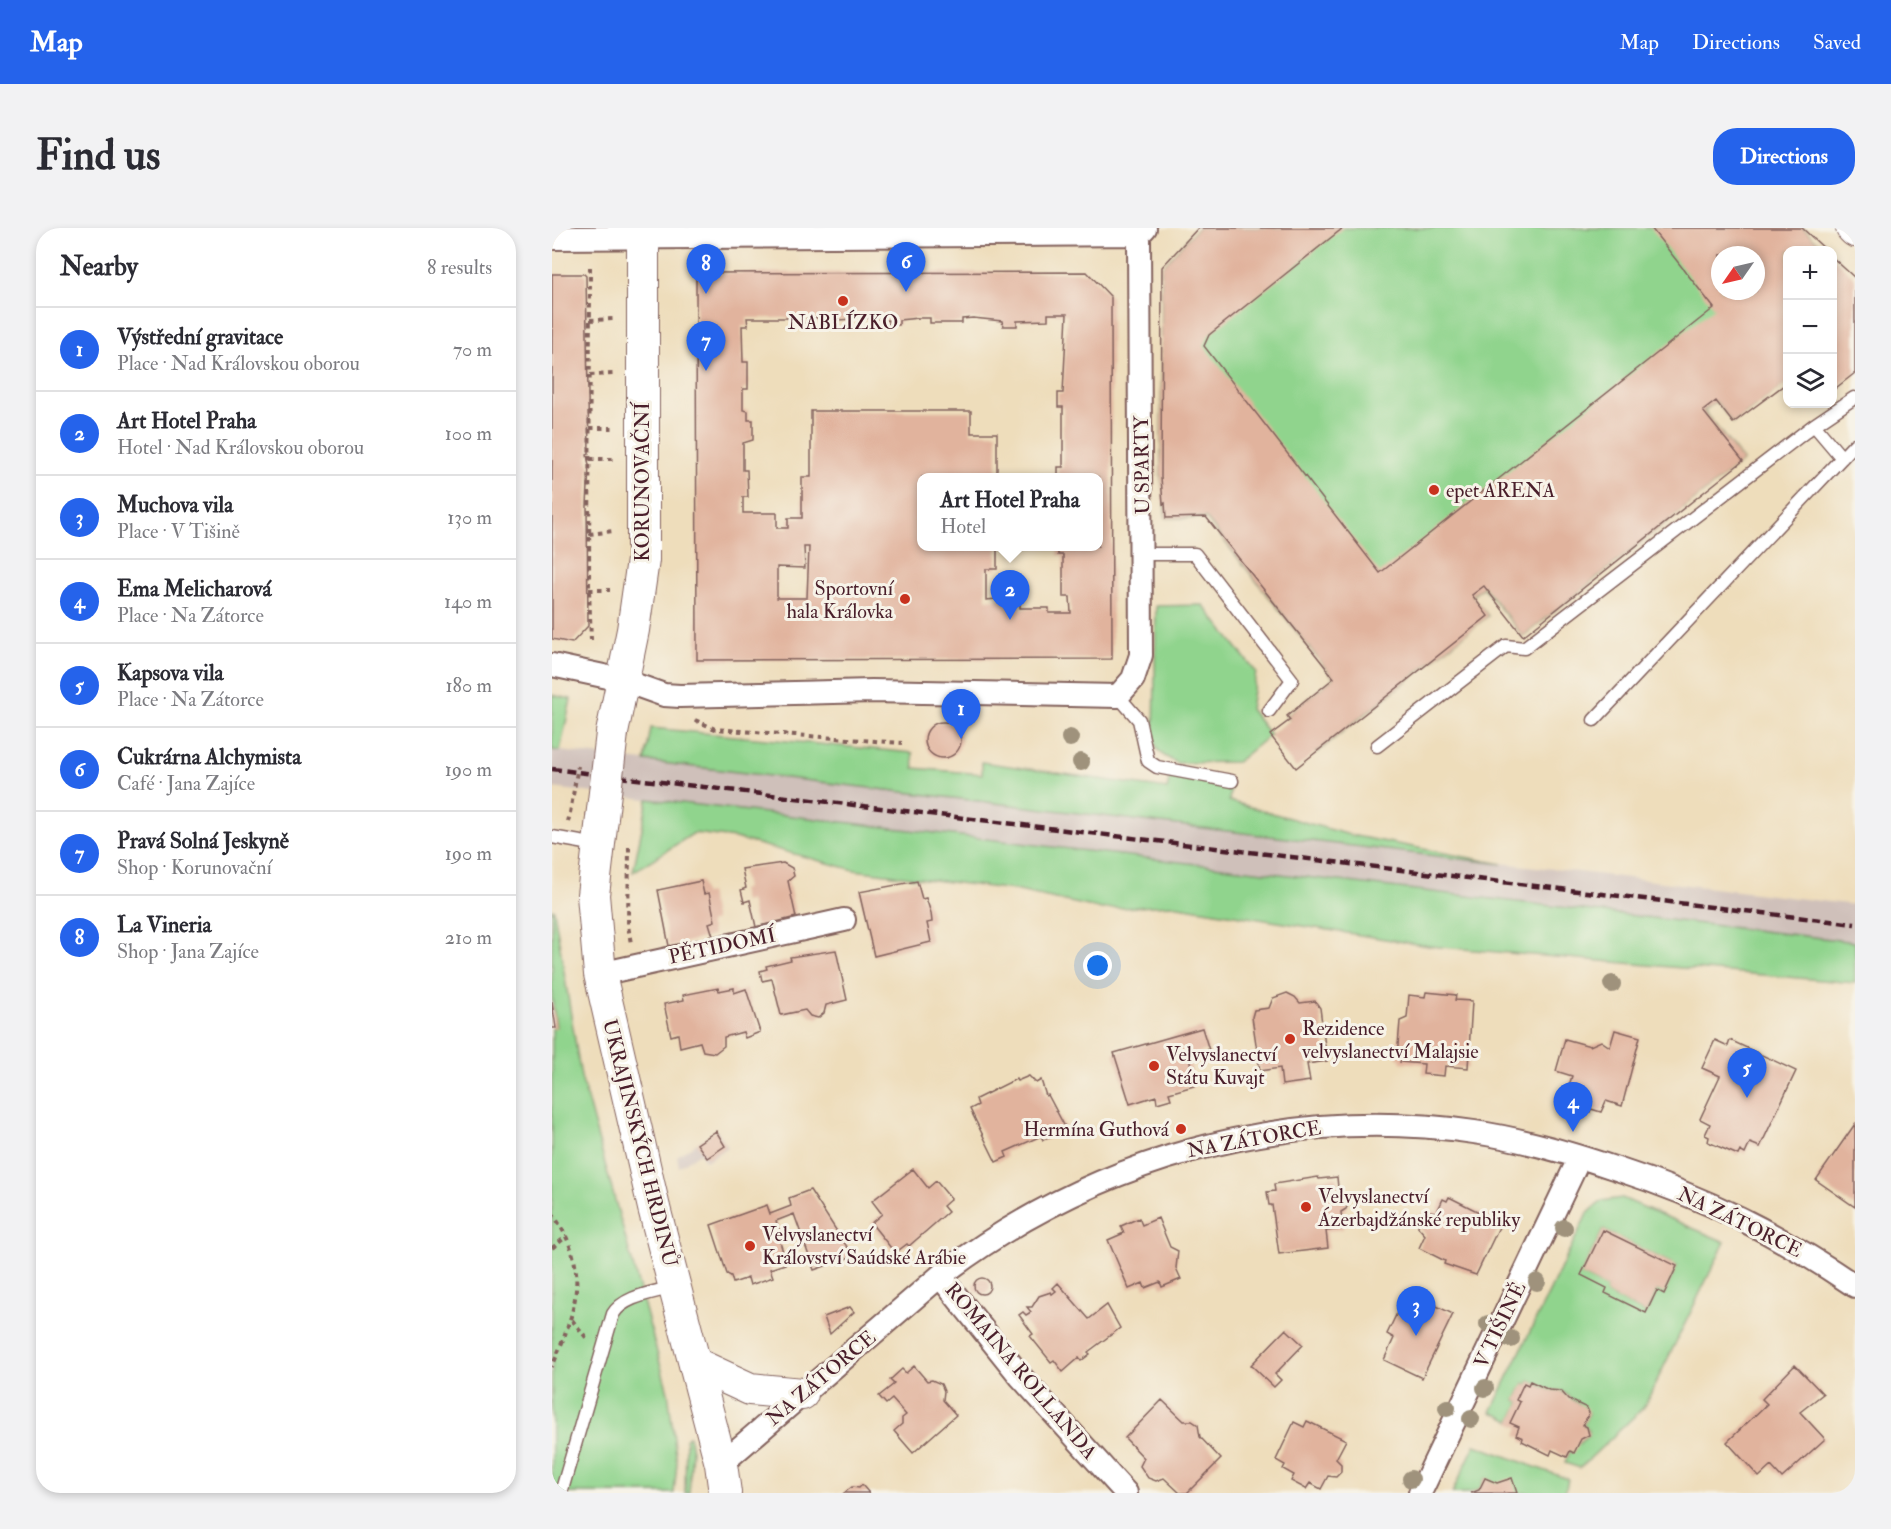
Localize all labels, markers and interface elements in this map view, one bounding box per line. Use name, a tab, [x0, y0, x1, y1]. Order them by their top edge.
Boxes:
text: Map	[30, 25, 83, 60]
text: Map	[1619, 29, 1659, 56]
text: Directions	[1692, 29, 1780, 56]
text: Saved	[1813, 29, 1861, 56]
button: Directions	[1713, 128, 1855, 185]
text: Find us	[36, 130, 160, 182]
pin: 6	[886, 242, 926, 292]
pin: 8	[686, 244, 726, 294]
north arrow	[1711, 246, 1765, 300]
map controls	[1783, 246, 1837, 408]
button: +	[1783, 246, 1837, 300]
text: Nearby	[60, 251, 138, 283]
text: 8 results	[427, 255, 492, 280]
marker: NABLÍZKO	[836, 294, 850, 308]
button: −	[1783, 300, 1837, 354]
place label: NABLÍZKO	[788, 309, 898, 335]
pin: 7	[686, 322, 726, 371]
text: Výstřední gravitace	[117, 323, 283, 351]
text: 1	[76, 337, 83, 362]
text: 70 m	[453, 337, 492, 362]
text: Place · Nad Královskou oborou	[117, 351, 360, 376]
button: layers	[1783, 354, 1837, 408]
street label: KORUNOVAČNÍ	[629, 401, 655, 562]
text: Art Hotel Praha	[117, 407, 256, 435]
street label: U SPARTY	[1129, 414, 1155, 515]
text: 2	[74, 421, 85, 446]
text: 100 m	[445, 421, 492, 446]
text: Hotel · Nad Královskou oborou	[117, 435, 364, 460]
popup	[917, 473, 1103, 551]
place label: epet ARENA	[1446, 478, 1555, 504]
marker: epet ARENA	[1427, 483, 1441, 497]
text: Art Hotel Praha	[940, 486, 1080, 514]
text: Muchova vila	[117, 491, 233, 519]
text: 3	[76, 505, 83, 530]
text: 130 m	[447, 505, 492, 530]
text: Hotel	[940, 514, 986, 539]
text: Place · V Tišině	[117, 519, 240, 544]
pin: 2	[990, 570, 1030, 620]
text: Ema Melicharová	[117, 575, 272, 603]
place label: Sportovní hala Královka	[786, 576, 895, 624]
text: 4	[74, 589, 85, 614]
text: 140 m	[444, 589, 492, 614]
marker: Sportovní hala Královka	[898, 592, 912, 606]
text: Place · Na Zátorce	[117, 603, 264, 628]
text: Kapsova vila	[117, 659, 224, 687]
text: 5	[75, 673, 84, 698]
text: 180 m	[445, 673, 492, 698]
text: Place · Na Zátorce	[117, 687, 264, 712]
pin: 1	[942, 690, 980, 739]
text: Cukrárna Alchymista	[117, 743, 301, 771]
text: 6	[74, 757, 85, 782]
text: 190 m	[445, 757, 492, 782]
text: Café · Jana Zajíce	[117, 771, 255, 796]
text: Pravá Solná Jeskyně	[117, 827, 289, 855]
text: 7	[75, 841, 84, 866]
text: 190 m	[445, 841, 492, 866]
text: Shop · Korunovační	[117, 855, 272, 880]
text: La Vineria	[117, 911, 212, 939]
street label: PĚTIDOMÍ	[666, 921, 779, 970]
text: 8	[75, 925, 84, 950]
text: 210 m	[445, 925, 492, 950]
text: Shop · Jana Zajíce	[117, 939, 259, 964]
your location	[1083, 951, 1112, 980]
street label: UKRAJINSKÝCH HRDINŮ	[597, 1016, 684, 1270]
place label: Rezidence velvyslanectví Malajsie	[1301, 1016, 1479, 1064]
marker: Rezidence velvyslanectví Malajsie	[1283, 1032, 1297, 1046]
place label: Velvyslanectví Státu Kuvajt	[1166, 1042, 1278, 1090]
pin: 5	[1728, 1048, 1766, 1098]
marker: Velvyslanectví Státu Kuvajt	[1147, 1059, 1161, 1073]
pin: 4	[1554, 1082, 1592, 1132]
street label: NA ZÁTORCE	[1185, 1114, 1323, 1163]
place label: Hermína Guthová	[1023, 1117, 1170, 1142]
marker: Hermína Guthová	[1174, 1122, 1188, 1136]
street label: NA ZÁTORCE	[1674, 1180, 1807, 1263]
place label: Velvyslanectví Ázerbajdžánské republiky	[1317, 1184, 1521, 1233]
marker: Velvyslanectví Ázerbajdžánské republiky	[1299, 1200, 1313, 1214]
place label: Velvyslanectví Království Saúdské Arábie	[762, 1222, 966, 1270]
marker: Velvyslanectví Království Saúdské Arábie	[743, 1239, 757, 1253]
street label: ROMAINA ROLLANDA	[940, 1277, 1103, 1465]
street label: V TIŠINĚ	[1468, 1277, 1532, 1372]
pin: 3	[1396, 1286, 1436, 1336]
street label: NA ZÁTORCE	[760, 1324, 881, 1431]

